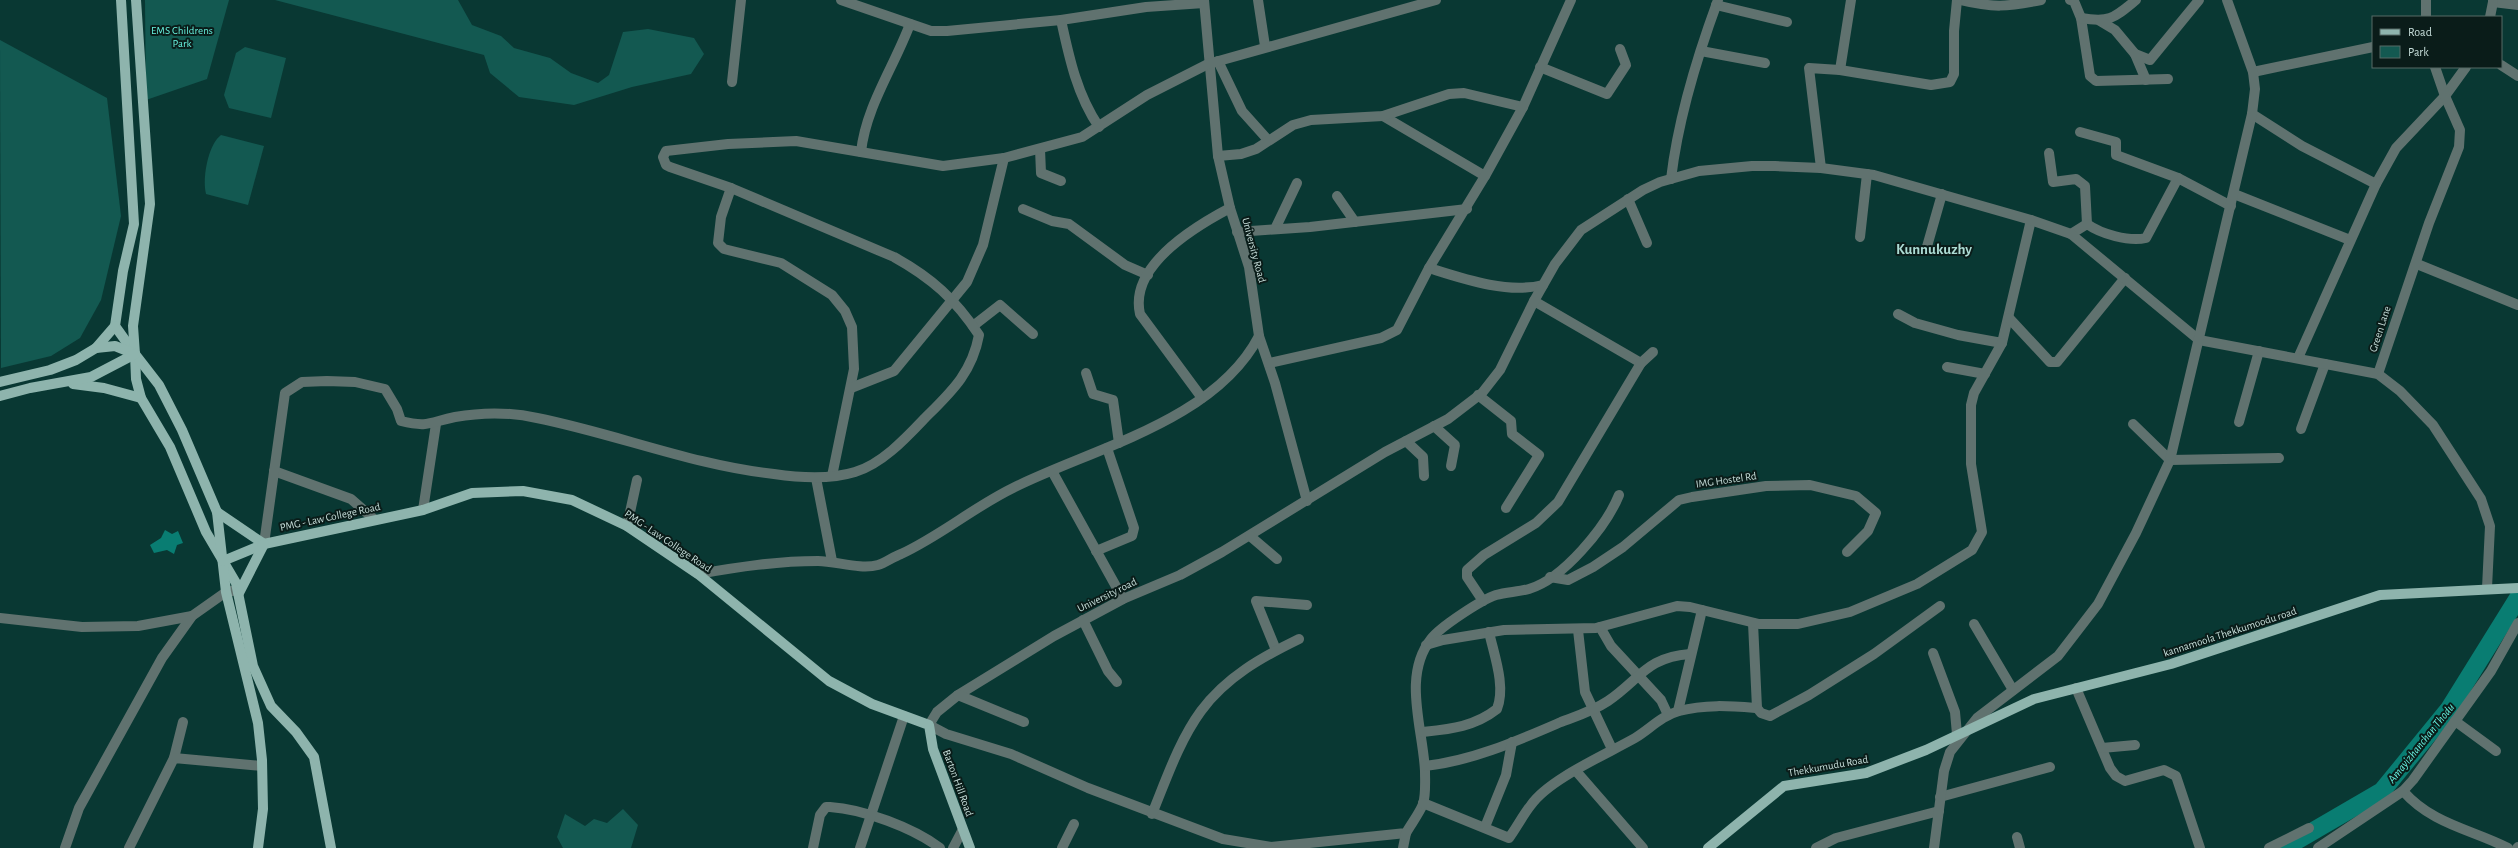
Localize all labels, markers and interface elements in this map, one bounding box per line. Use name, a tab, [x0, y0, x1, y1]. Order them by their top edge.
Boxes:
legend	[2372, 16, 2502, 68]
park label: EMS Childrens Park	[151, 25, 213, 49]
text: Road	[2408, 26, 2432, 38]
text: Park	[2408, 46, 2429, 58]
street label: University Road	[1240, 216, 1268, 284]
district label: Kunnukuzhy	[1896, 242, 1972, 257]
street label: Green Lane	[2367, 305, 2393, 353]
street label: IMG Hostel Rd	[1695, 470, 1757, 490]
street label: PMG - Law College Road	[279, 501, 381, 533]
street label: PMG - Law College Road	[623, 508, 714, 574]
street label: University road	[1076, 576, 1139, 614]
street label: kannamoola Thekkumoodu road	[2162, 605, 2298, 659]
water label: Amayizhanchan Thodu	[2385, 701, 2457, 786]
street label: Barton Hill Road	[941, 748, 975, 818]
street label: Thekkumudu Road	[1787, 753, 1869, 778]

